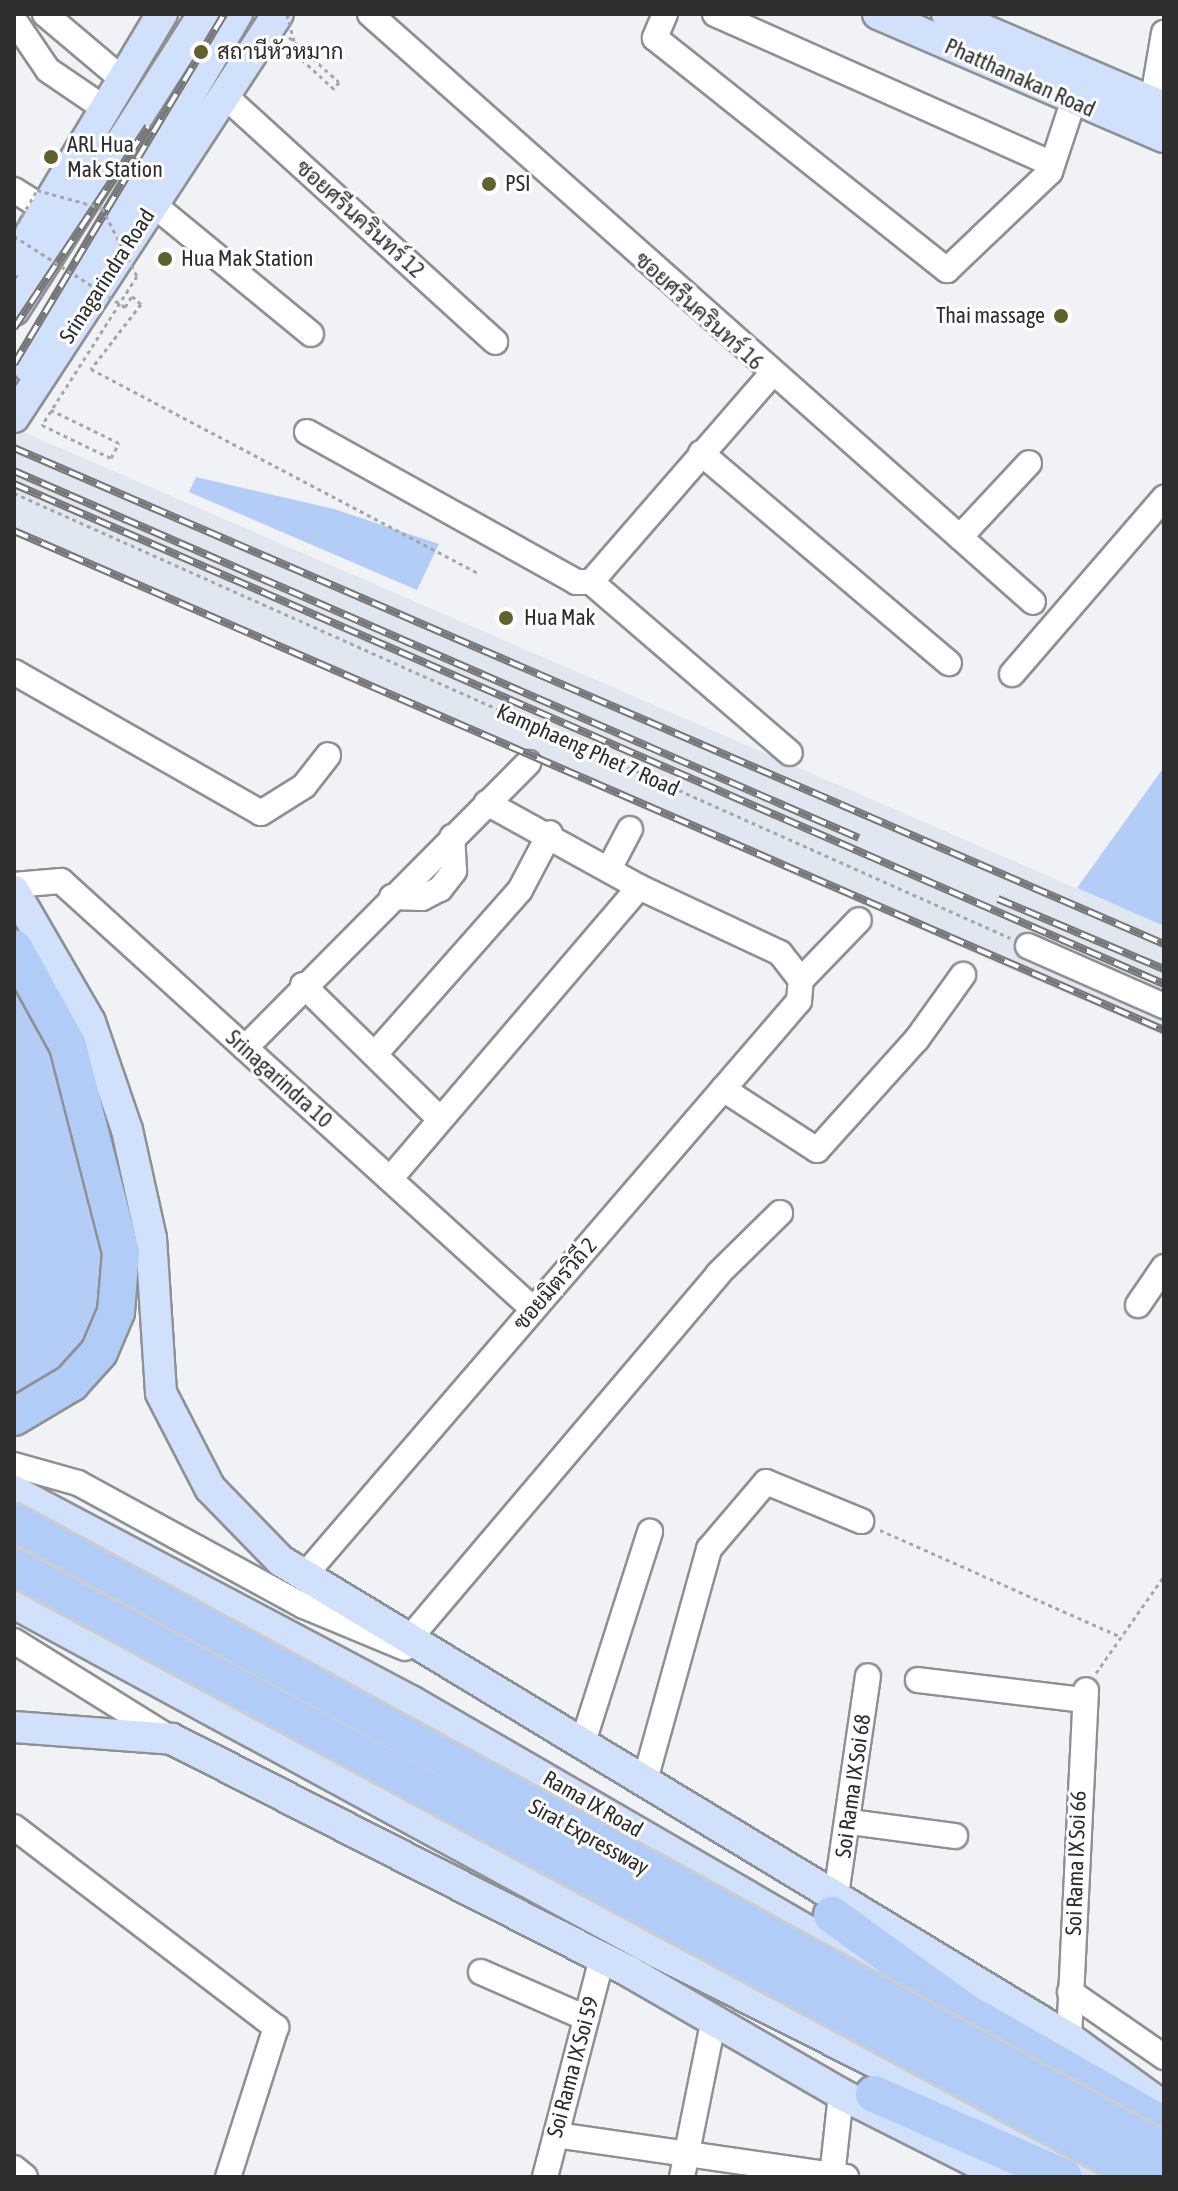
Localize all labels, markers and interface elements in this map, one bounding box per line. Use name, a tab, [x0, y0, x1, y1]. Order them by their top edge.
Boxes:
street label: Phatthanakan Road	[941, 33, 1099, 123]
place label: สถานีหัวหมาก	[217, 39, 343, 65]
marker: สถานีหัวหมาก	[192, 43, 210, 61]
place label: ARL Hua Mak Station	[67, 131, 163, 182]
marker: ARL Hua Mak Station	[42, 148, 60, 166]
street label: ซอยศรีนครินทร์ 12	[290, 154, 430, 284]
place label: PSI	[505, 171, 531, 197]
marker: PSI	[480, 175, 498, 193]
street label: Srinagarindra Road	[54, 204, 160, 348]
place label: Hua Mak Station	[181, 246, 314, 272]
street label: ซอยศรีนครินทร์ 16	[629, 246, 769, 376]
marker: Hua Mak Station	[156, 250, 174, 268]
place label: Thai massage	[936, 303, 1045, 329]
marker: Thai massage	[1052, 307, 1070, 325]
place label: Hua Mak	[524, 605, 595, 631]
marker: Hua Mak	[495, 607, 517, 629]
street label: Kamphaeng Phet 7 Road	[493, 698, 683, 802]
street label: Srinagarindra 10	[221, 1025, 337, 1133]
street label: ซอยมิตรวิถี 2	[508, 1232, 602, 1336]
street label: Soi Rama IX Soi 68	[830, 1712, 876, 1860]
street label: Rama IX Road	[538, 1765, 648, 1843]
street label: Soi Rama IX Soi 66	[1060, 1790, 1092, 1936]
street label: Sirat Expressway	[525, 1793, 653, 1881]
street label: Soi Rama IX Soi 59	[542, 1994, 604, 2140]

